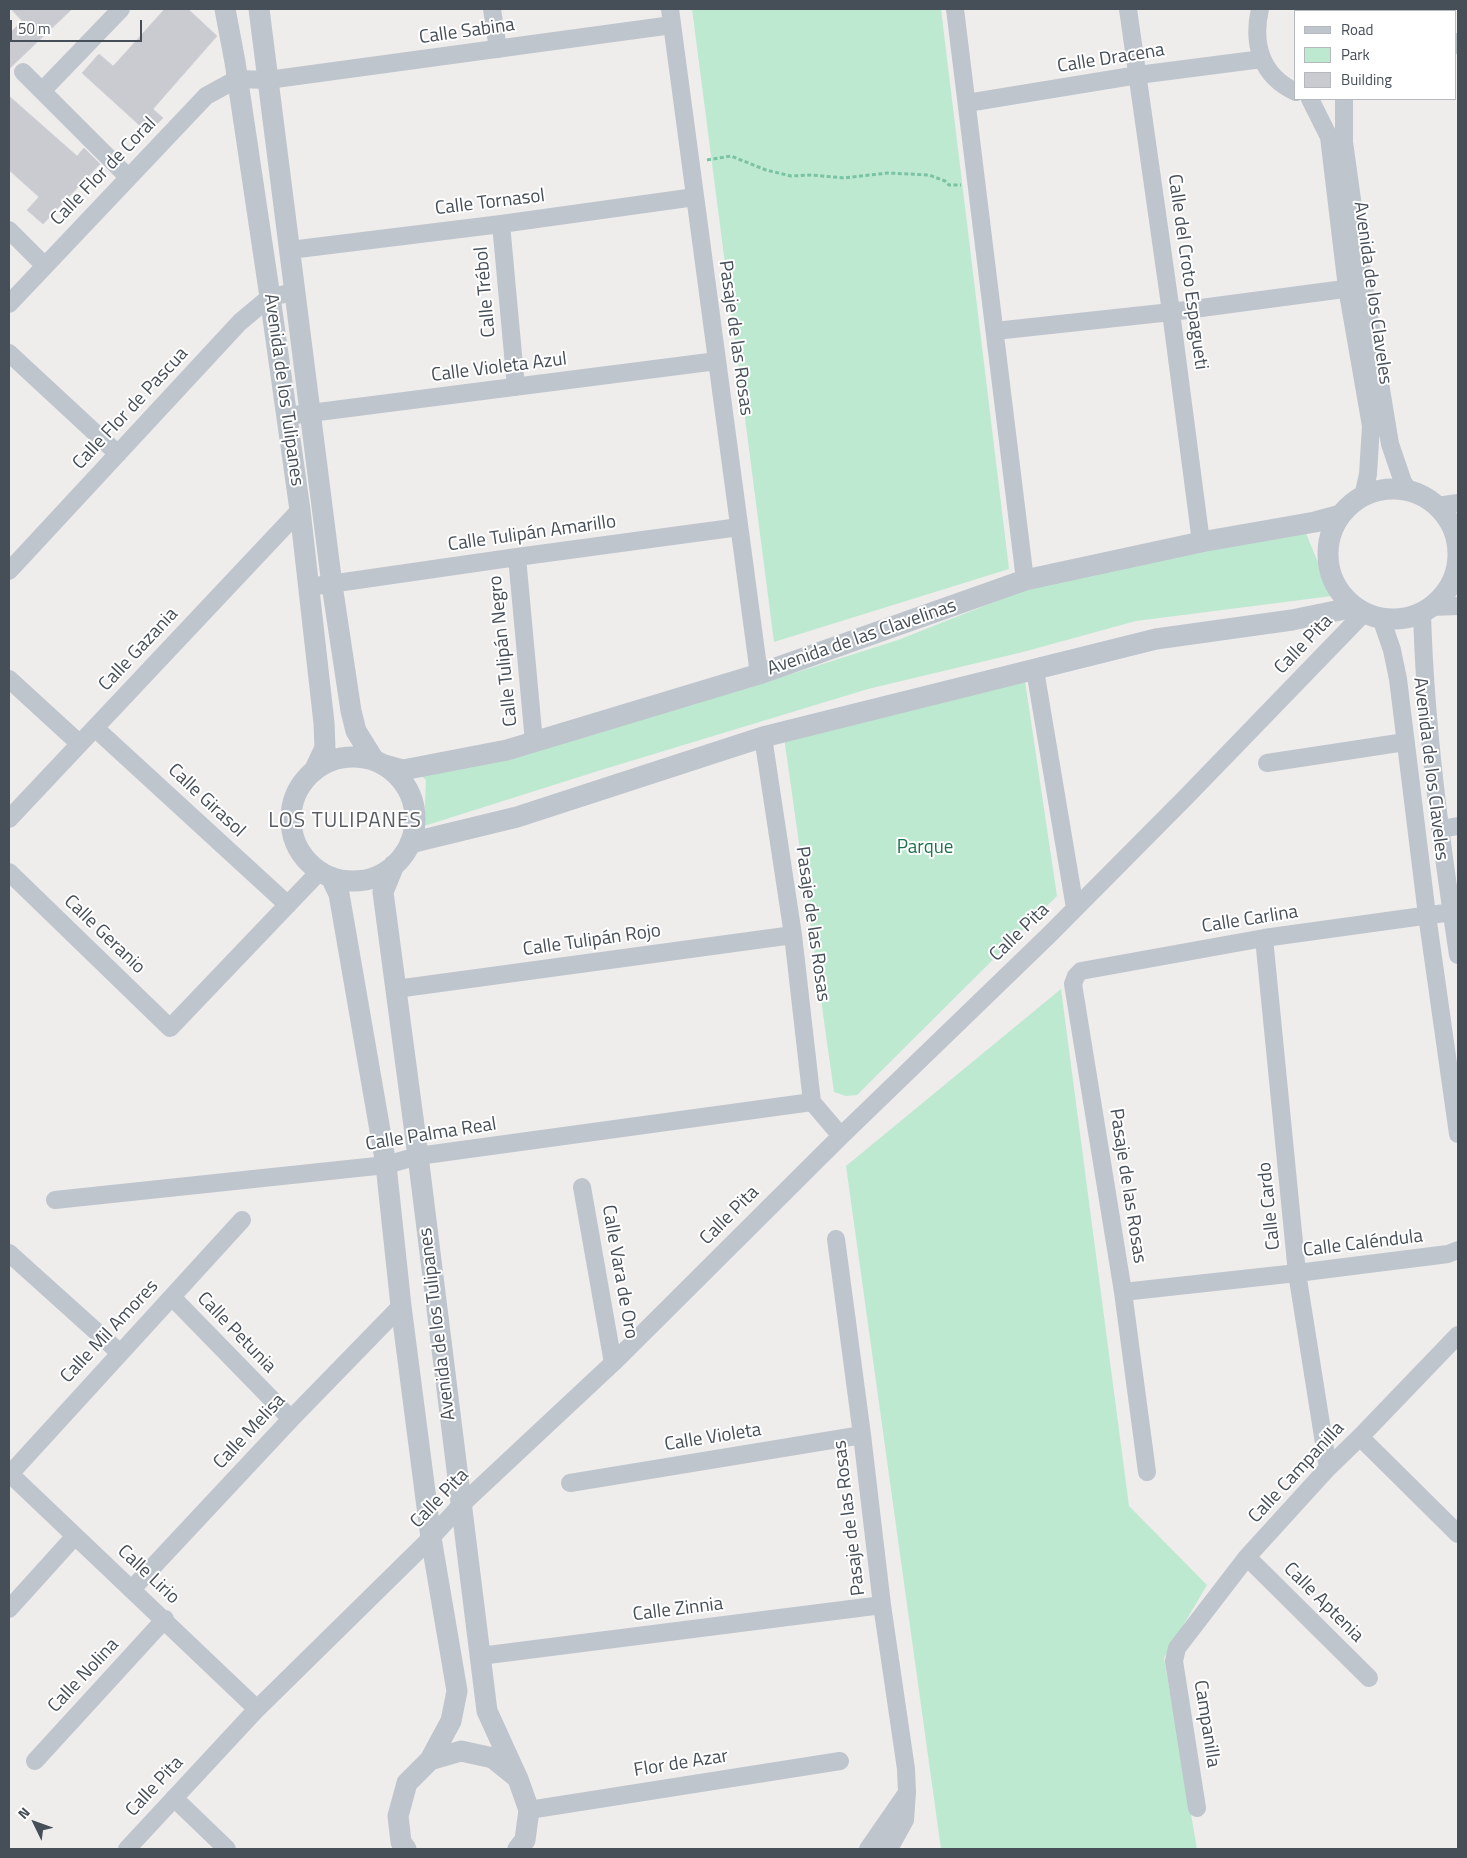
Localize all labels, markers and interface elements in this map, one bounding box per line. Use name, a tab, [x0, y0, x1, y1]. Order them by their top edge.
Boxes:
scale bar	[12, 10, 145, 42]
legend	[1294, 10, 1457, 100]
street label: Calle Sabina	[418, 14, 516, 50]
text: 50 m	[18, 17, 51, 40]
text: Road	[1341, 18, 1373, 41]
street label: Calle Dracena	[1056, 39, 1166, 79]
text: Park	[1341, 43, 1370, 66]
text: Building	[1341, 68, 1392, 91]
street label: Calle Flor de Coral	[46, 113, 162, 231]
street label: Calle del Croto Espagueti	[1162, 173, 1212, 371]
street label: Calle Tornasol	[434, 185, 546, 221]
street label: Avenida de los Claveles	[1348, 200, 1396, 386]
street label: Calle Trébol	[471, 246, 501, 338]
street label: Pasaje de las Rosas	[713, 259, 757, 417]
street label: Avenida de los Tulipanes	[258, 292, 308, 488]
street label: Calle Flor de Pascua	[69, 343, 193, 475]
street label: Calle Violeta Azul	[430, 348, 568, 388]
street label: Calle Tulipán Amarillo	[446, 511, 618, 557]
street label: Calle Tulipán Negro	[485, 574, 523, 728]
street label: Avenida de las Clavelinas	[765, 595, 959, 681]
street label: Calle Gazania	[95, 604, 183, 696]
street label: Calle Pita	[1270, 610, 1338, 680]
street label: Avenida de los Claveles	[1407, 676, 1453, 862]
street label: Calle Girasol	[163, 759, 249, 843]
district label: LOS TULIPANES	[267, 809, 423, 835]
park label: Parque	[897, 837, 953, 859]
street label: Pasaje de las Rosas	[790, 845, 834, 1003]
street label: Calle Geranio	[59, 891, 149, 979]
street label: Calle Pita	[985, 899, 1055, 967]
street label: Calle Carlina	[1200, 901, 1300, 939]
street label: Calle Tulipán Rojo	[522, 920, 662, 962]
street label: Pasaje de las Rosas	[1104, 1107, 1150, 1265]
street label: Calle Palma Real	[364, 1113, 498, 1157]
street label: Calle Cardo	[1254, 1161, 1286, 1251]
street label: Calle Pita	[696, 1182, 764, 1250]
street label: Calle Vara de Oro	[596, 1203, 642, 1341]
street label: Calle Caléndula	[1302, 1225, 1424, 1263]
street label: Avenida de los Tulipanes	[415, 1226, 461, 1422]
street label: Calle Mil Amores	[56, 1276, 164, 1388]
street label: Calle Petunia	[192, 1288, 280, 1378]
street label: Calle Melisa	[209, 1390, 291, 1474]
street label: Calle Campanilla	[1244, 1418, 1350, 1528]
street label: Calle Violeta	[663, 1419, 763, 1457]
street label: Pasaje de las Rosas	[829, 1439, 871, 1597]
street label: Calle Pita	[406, 1464, 474, 1534]
street label: Calle Lirio	[112, 1541, 184, 1609]
street label: Calle Aptenia	[1278, 1558, 1368, 1648]
street label: Calle Zinnia	[632, 1593, 724, 1627]
street label: Calle Nolina	[44, 1634, 124, 1718]
street label: Campanilla	[1188, 1679, 1224, 1769]
street label: Flor de Azar	[632, 1745, 730, 1783]
street label: Calle Pita	[121, 1752, 189, 1822]
north arrow	[10, 1798, 60, 1848]
text: N	[12, 1802, 35, 1823]

